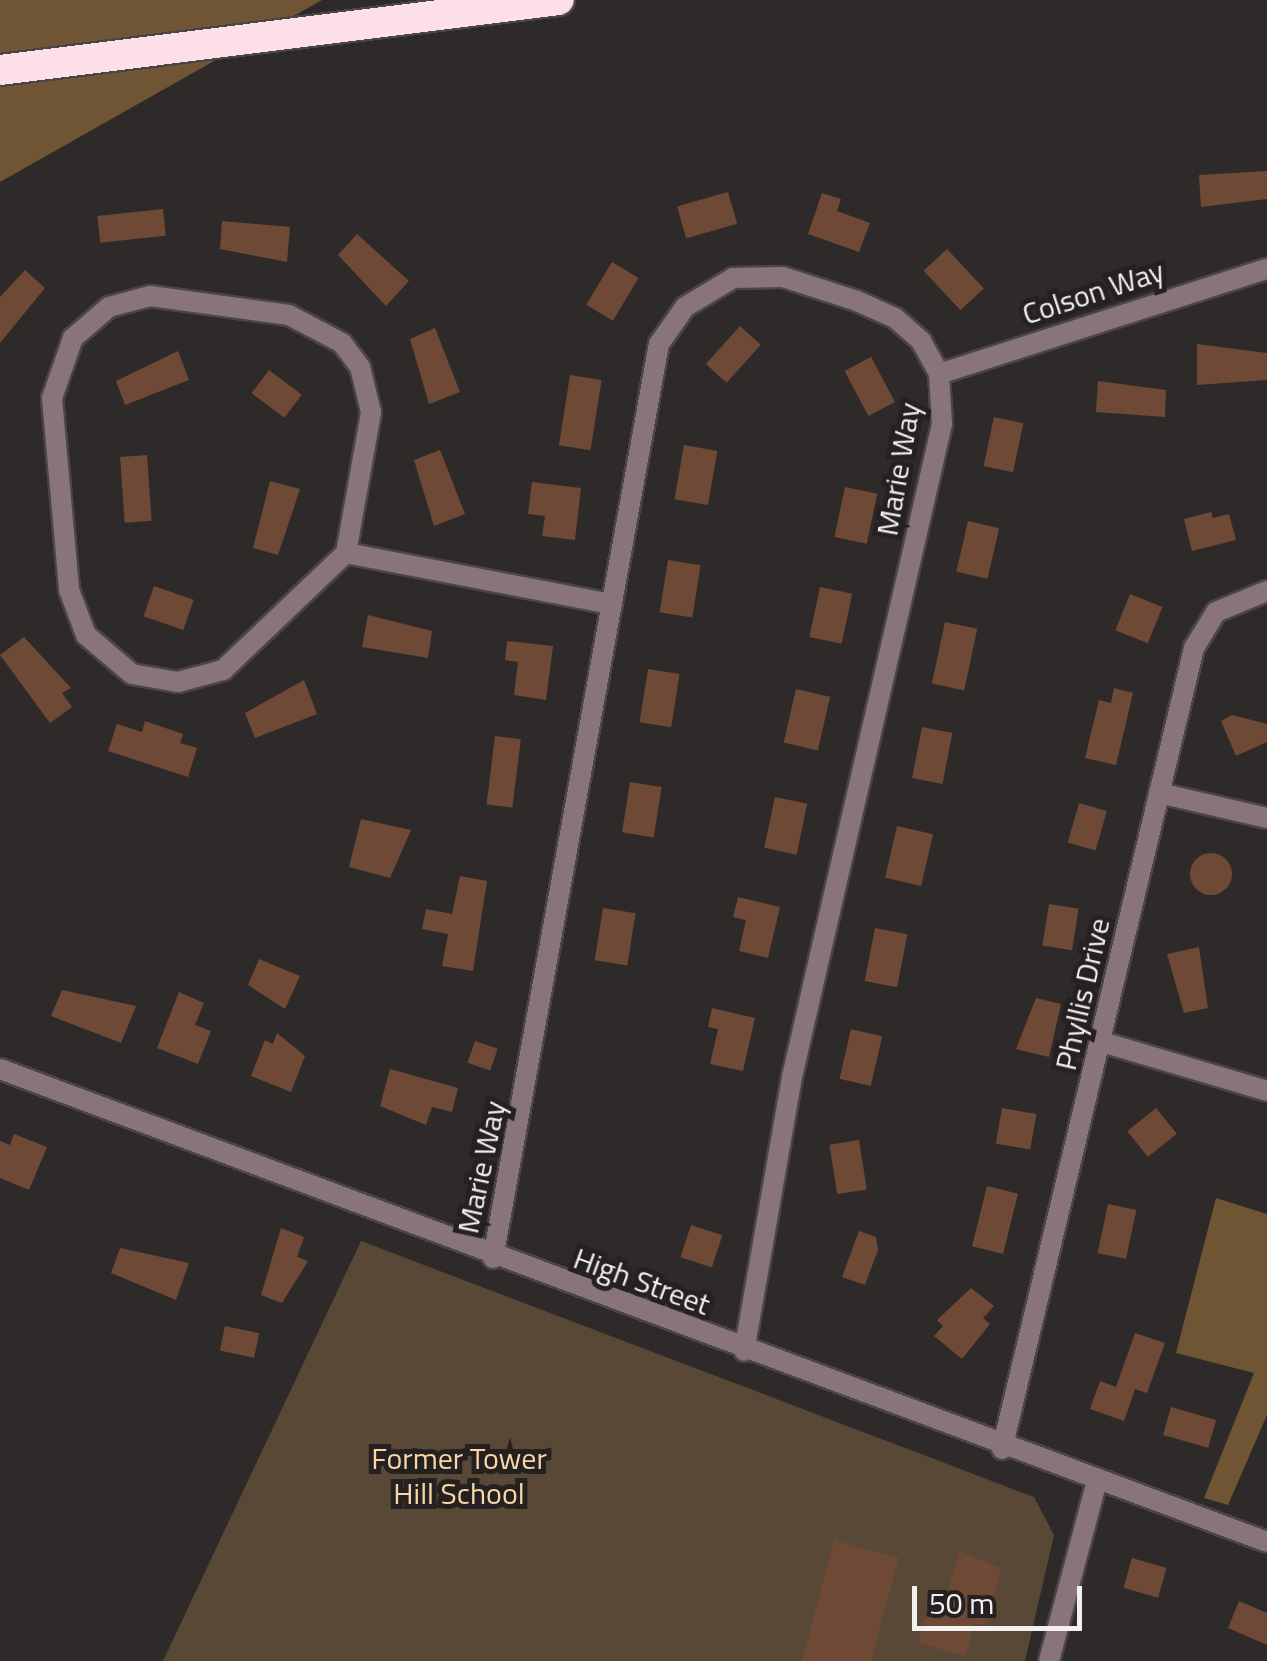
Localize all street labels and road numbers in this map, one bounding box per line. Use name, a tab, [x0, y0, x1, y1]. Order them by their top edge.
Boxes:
street label: Colson Way	[1018, 252, 1168, 332]
street label: Marie Way	[869, 400, 927, 538]
street label: Phyllis Drive	[1047, 915, 1117, 1073]
street label: Marie Way	[449, 1098, 513, 1236]
street label: High Street	[569, 1240, 715, 1322]

